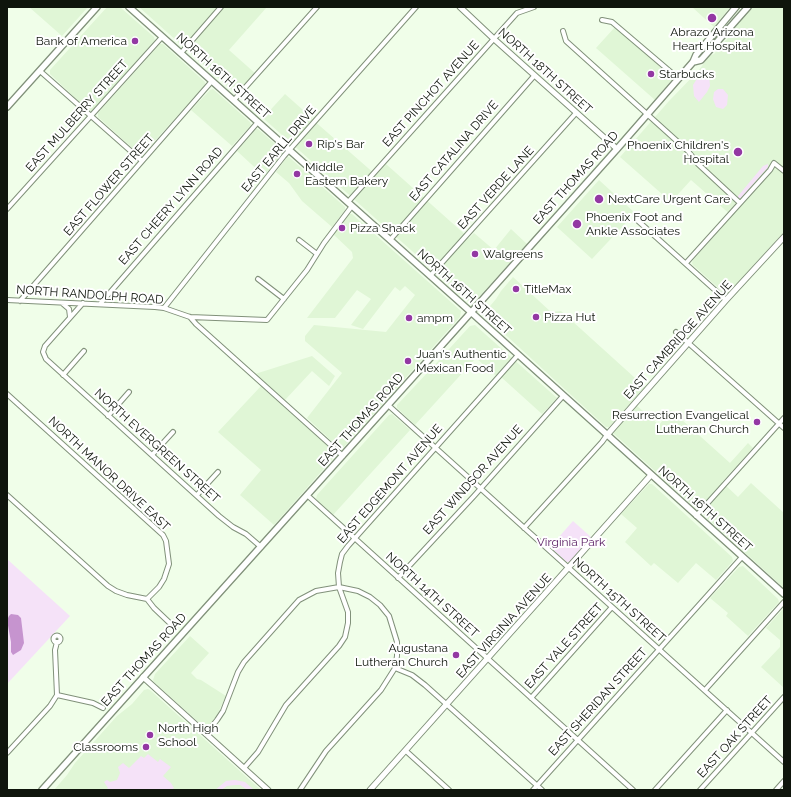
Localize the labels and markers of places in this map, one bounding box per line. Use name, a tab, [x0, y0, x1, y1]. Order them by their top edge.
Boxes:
marker: Abrazo Arizona Heart Hospital	[706, 12, 718, 24]
place label: Abrazo Arizona Heart Hospital	[670, 25, 754, 53]
place label: Bank of America	[36, 34, 127, 48]
marker: Bank of America	[130, 36, 140, 46]
place label: Starbucks	[659, 67, 714, 81]
marker: Starbucks	[646, 69, 656, 79]
place label: Rip's Bar	[317, 137, 364, 151]
place label: Phoenix Children's Hospital	[627, 138, 729, 166]
marker: Rip's Bar	[304, 139, 314, 149]
marker: Phoenix Children's Hospital	[732, 146, 744, 158]
place label: Middle Eastern Bakery	[305, 160, 388, 188]
marker: Middle Eastern Bakery	[292, 169, 302, 179]
place label: NextCare Urgent Care	[608, 192, 730, 206]
marker: NextCare Urgent Care	[593, 193, 605, 205]
place label: Phoenix Foot and Ankle Associates	[586, 210, 682, 238]
marker: Phoenix Foot and Ankle Associates	[571, 218, 583, 230]
place label: Pizza Shack	[350, 221, 415, 235]
marker: Pizza Shack	[337, 223, 347, 233]
place label: Walgreens	[483, 247, 543, 261]
marker: Walgreens	[470, 249, 480, 259]
place label: TitleMax	[524, 282, 571, 296]
marker: TitleMax	[511, 284, 521, 294]
place label: Pizza Hut	[544, 310, 595, 324]
place label: ampm	[417, 311, 453, 325]
marker: Pizza Hut	[531, 312, 541, 322]
marker: ampm	[404, 313, 414, 323]
place label: Juan's Authentic Mexican Food	[416, 347, 507, 375]
marker: Juan's Authentic Mexican Food	[403, 356, 413, 366]
place label: Resurrection Evangelical Lutheran Church	[612, 408, 749, 436]
marker: Resurrection Evangelical Lutheran Church	[752, 417, 762, 427]
place label: Augustana Lutheran Church	[355, 641, 448, 669]
marker: Augustana Lutheran Church	[451, 650, 461, 660]
place label: North High School	[158, 721, 218, 749]
marker: North High School	[145, 730, 155, 740]
place label: Classrooms	[73, 740, 138, 754]
marker: Classrooms	[141, 742, 151, 752]

